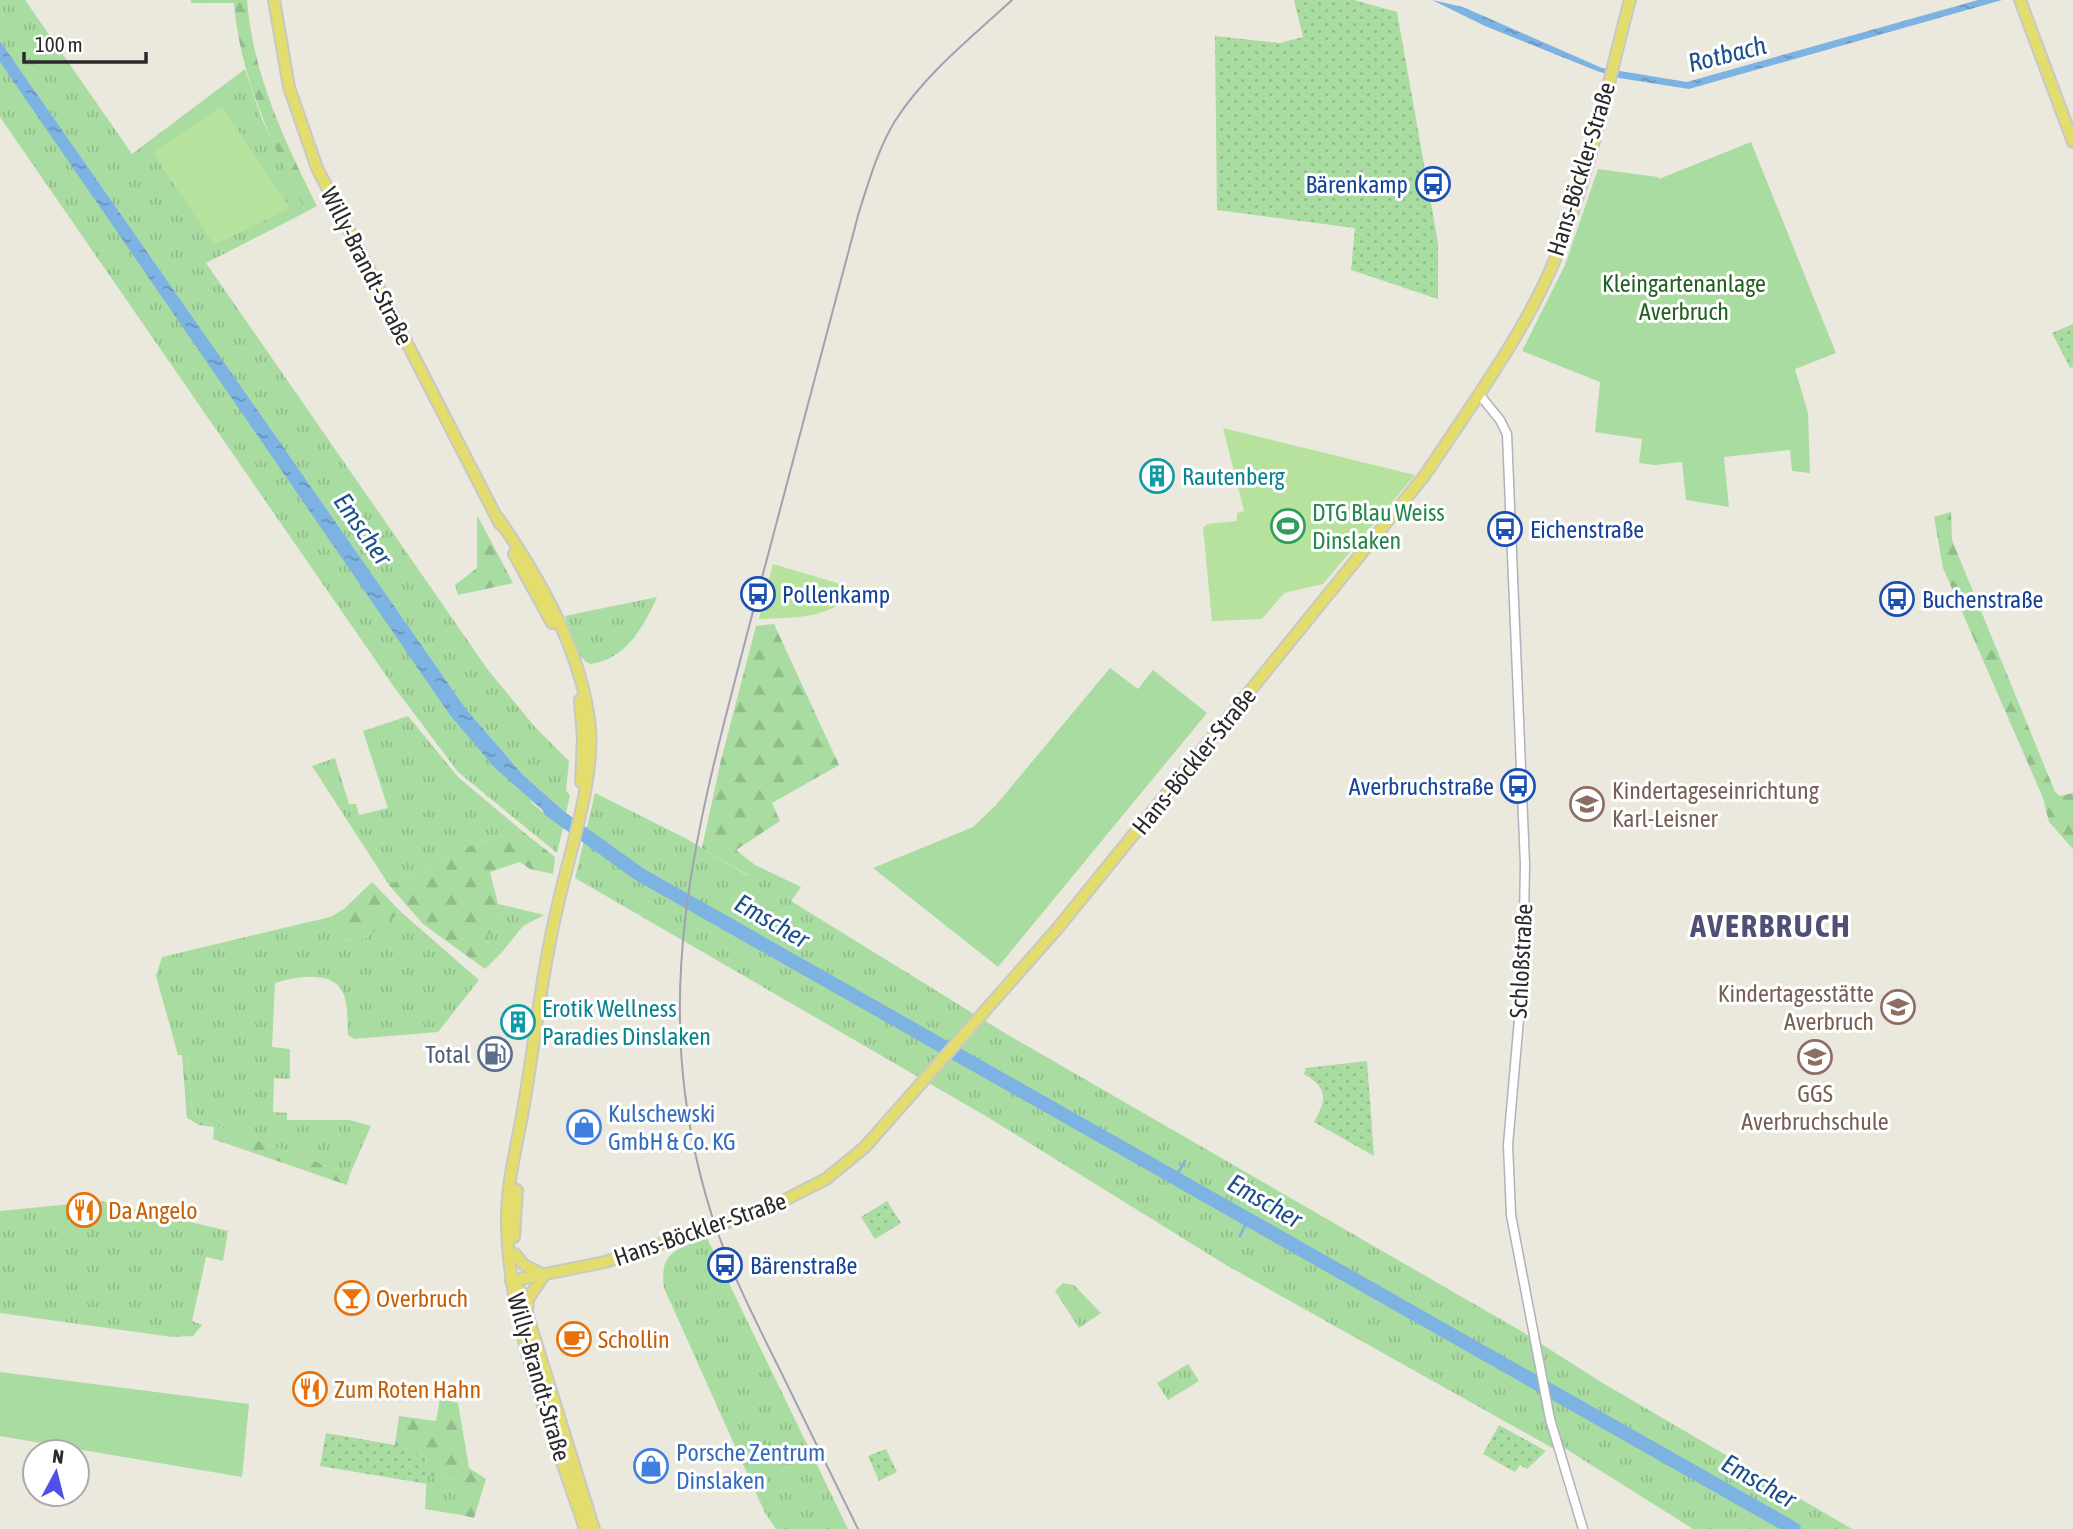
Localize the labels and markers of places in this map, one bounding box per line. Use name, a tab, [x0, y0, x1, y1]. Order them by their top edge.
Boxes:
bus stop icon: Bärenkamp	[1414, 165, 1452, 203]
place label: Bärenkamp	[1305, 171, 1408, 198]
building icon: Rautenberg	[1138, 457, 1176, 495]
place label: Rautenberg	[1182, 463, 1286, 490]
place label: DTG Blau Weiss Dinslaken	[1312, 499, 1445, 554]
sports icon: DTG Blau Weiss Dinslaken	[1269, 507, 1307, 545]
bus stop icon: Eichenstraße	[1486, 510, 1524, 548]
place label: Eichenstraße	[1530, 516, 1644, 543]
bus stop icon: Pollenkamp	[739, 575, 777, 613]
bus stop icon: Buchenstraße	[1878, 580, 1916, 618]
place label: Pollenkamp	[782, 581, 890, 608]
place label: Buchenstraße	[1922, 586, 2043, 613]
bus stop icon: Averbruchstraße	[1499, 767, 1537, 805]
place label: Averbruchstraße	[1349, 773, 1494, 800]
place label: Kindertageseinrichtung Karl-Leisner	[1612, 777, 1820, 832]
school or university icon: Kindertageseinrichtung Karl-Leisner	[1568, 785, 1606, 823]
place label: Kindertagesstätte Averbruch	[1718, 980, 1874, 1035]
school or university icon: Kindertagesstätte Averbruch	[1879, 988, 1917, 1026]
place label: Erotik Wellness Paradies Dinslaken	[542, 995, 711, 1050]
building icon: Erotik Wellness Paradies Dinslaken	[499, 1003, 537, 1041]
fuel station icon: Total	[476, 1035, 514, 1073]
school or university icon: GGS Averbruchschule	[1796, 1038, 1834, 1076]
place label: Total	[425, 1041, 471, 1068]
place label: GGS Averbruchschule	[1741, 1080, 1889, 1135]
place label: Kulschewski GmbH & Co. KG	[608, 1100, 736, 1155]
shop icon: Kulschewski GmbH & Co. KG	[565, 1108, 603, 1146]
restaurant icon: Da Angelo	[65, 1191, 103, 1229]
place label: Da Angelo	[108, 1197, 197, 1224]
bus stop icon: Bärenstraße	[706, 1246, 744, 1284]
place label: Bärenstraße	[750, 1252, 857, 1279]
bar icon: Overbruch	[333, 1279, 371, 1317]
place label: Overbruch	[376, 1285, 468, 1312]
cafe icon: Schollin	[555, 1320, 593, 1358]
place label: Schollin	[598, 1326, 670, 1353]
restaurant icon: Zum Roten Hahn	[291, 1370, 329, 1408]
place label: Zum Roten Hahn	[334, 1376, 481, 1403]
place label: Porsche Zentrum Dinslaken	[676, 1439, 825, 1494]
shop icon: Porsche Zentrum Dinslaken	[632, 1447, 670, 1485]

